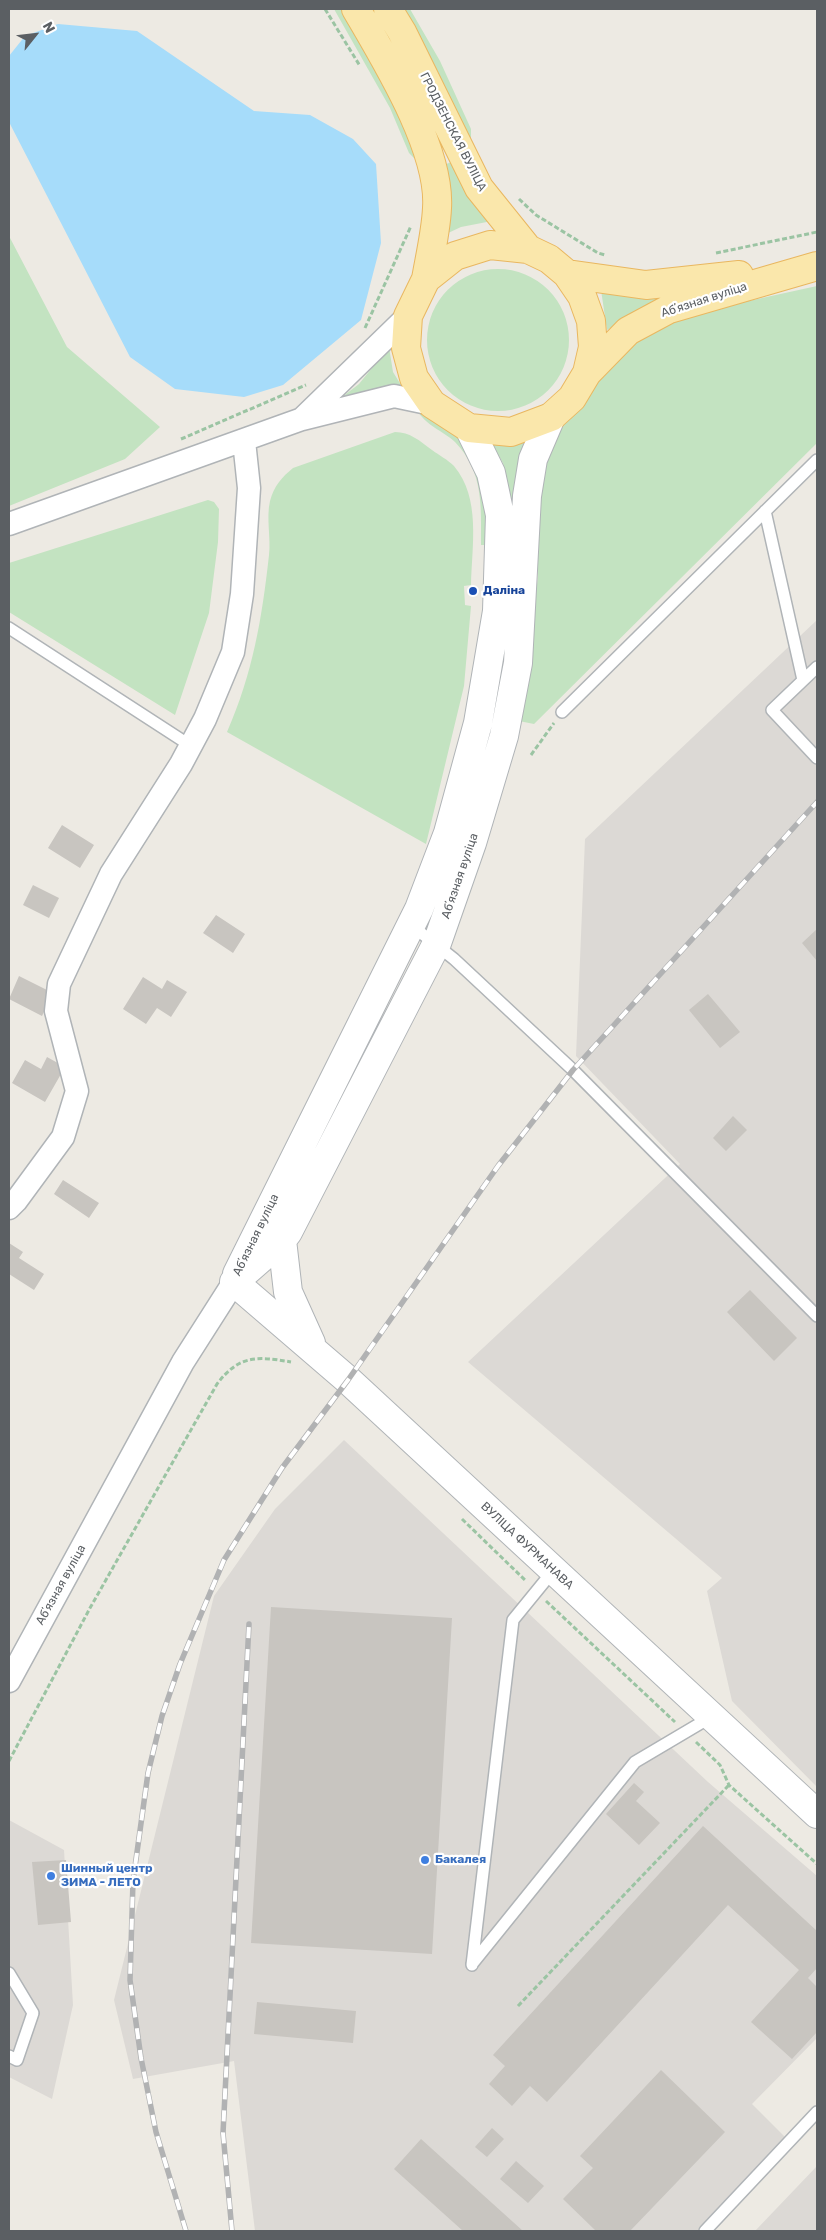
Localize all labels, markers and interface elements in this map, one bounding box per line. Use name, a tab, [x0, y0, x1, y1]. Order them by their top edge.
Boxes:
north arrow	[10, 10, 60, 60]
text: N	[39, 19, 58, 36]
street label: ГРОДЗЕНСКАЯ ВУЛІЦА	[417, 70, 489, 194]
street label: Абʼязная вуліца	[659, 279, 749, 321]
place label: Даліна	[483, 584, 525, 598]
marker: Даліна	[467, 585, 479, 597]
street label: Абʼязная вуліца	[439, 831, 481, 921]
street label: Абʼязная вуліца	[230, 1192, 282, 1278]
street label: ВУЛІЦА ФУРМАНАВА	[478, 1499, 576, 1593]
street label: Абʼязная вуліца	[33, 1542, 89, 1628]
place label: Бакалея	[435, 1853, 486, 1867]
marker: Бакалея	[419, 1854, 431, 1866]
place label: Шинный центр ЗИМА - ЛЕТО	[61, 1862, 153, 1890]
marker: Шинный центр ЗИМА - ЛЕТО	[45, 1870, 57, 1882]

